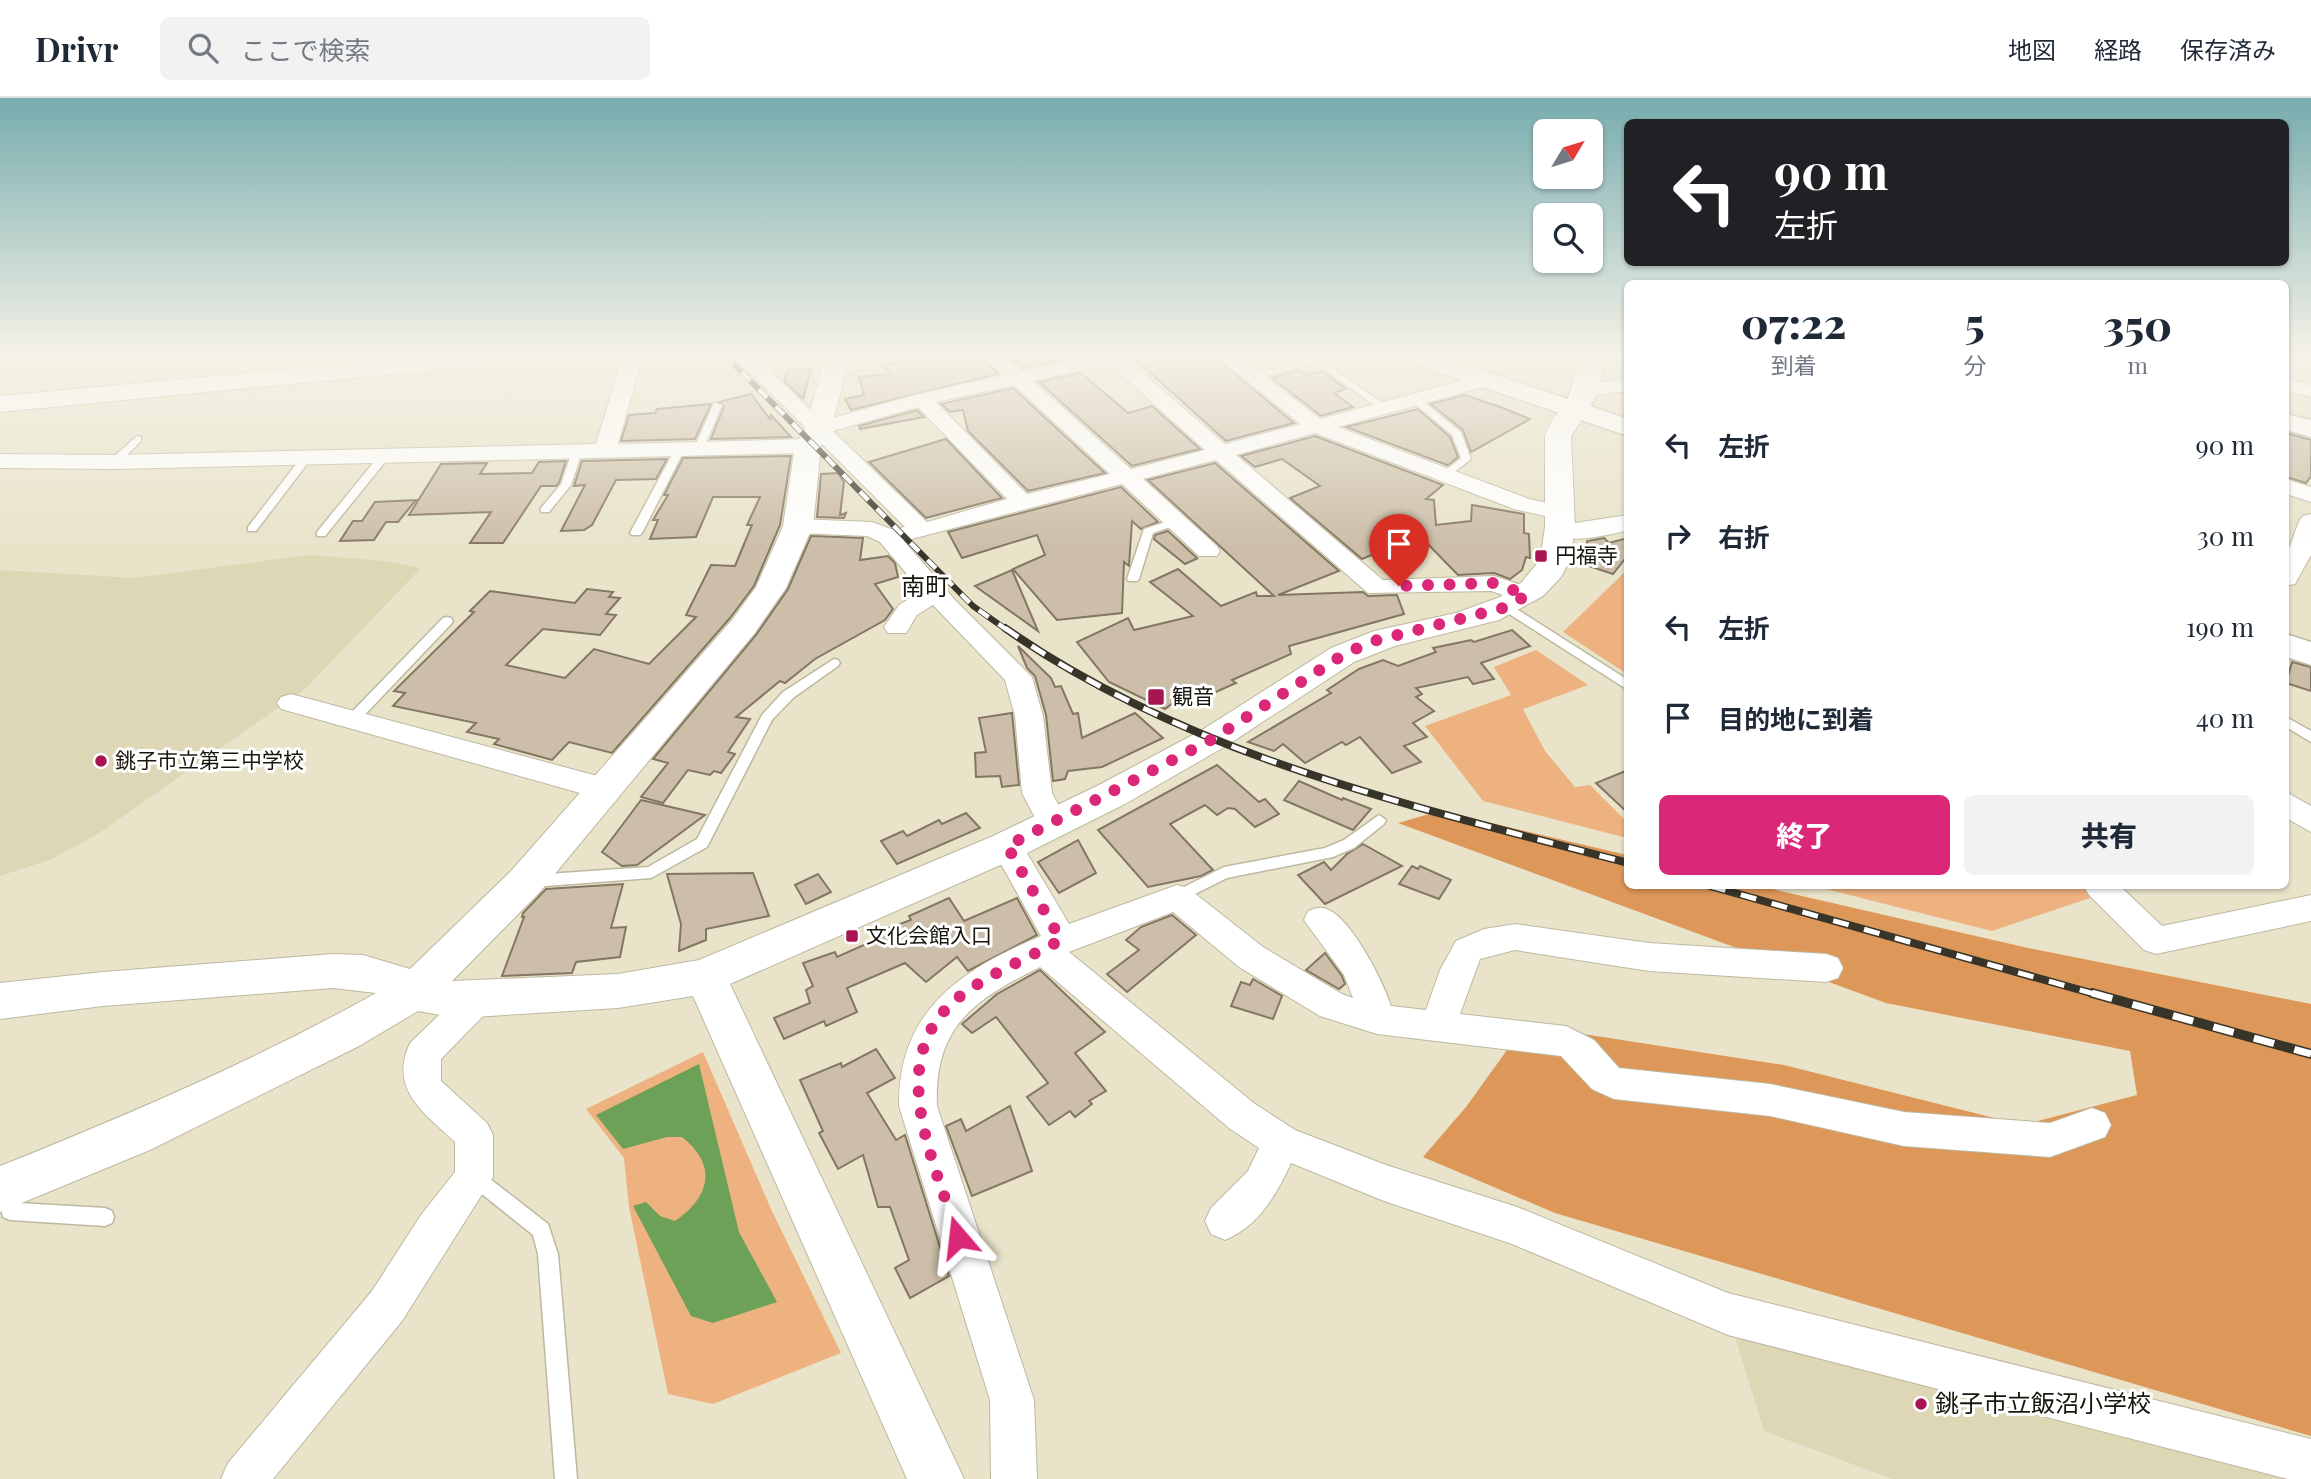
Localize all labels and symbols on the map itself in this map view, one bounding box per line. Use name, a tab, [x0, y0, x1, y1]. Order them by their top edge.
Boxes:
north arrow	[1533, 119, 1603, 189]
pin	[1369, 514, 1429, 586]
place label: 円福寺	[1555, 540, 1618, 568]
marker: 円福寺	[1533, 548, 1549, 564]
district label: 南町	[901, 569, 949, 601]
place label: 観音	[1172, 681, 1214, 709]
marker: 観音	[1146, 687, 1166, 707]
place label: 銚子市立第三中学校	[115, 745, 304, 773]
marker: 銚子市立第三中学校	[93, 753, 109, 769]
place label: 文化会館入口	[866, 920, 992, 948]
marker: 文化会館入口	[844, 928, 860, 944]
position arrow	[921, 1200, 995, 1274]
place label: 銚子市立飯沼小学校	[1935, 1386, 2151, 1418]
marker: 銚子市立飯沼小学校	[1913, 1396, 1929, 1412]

